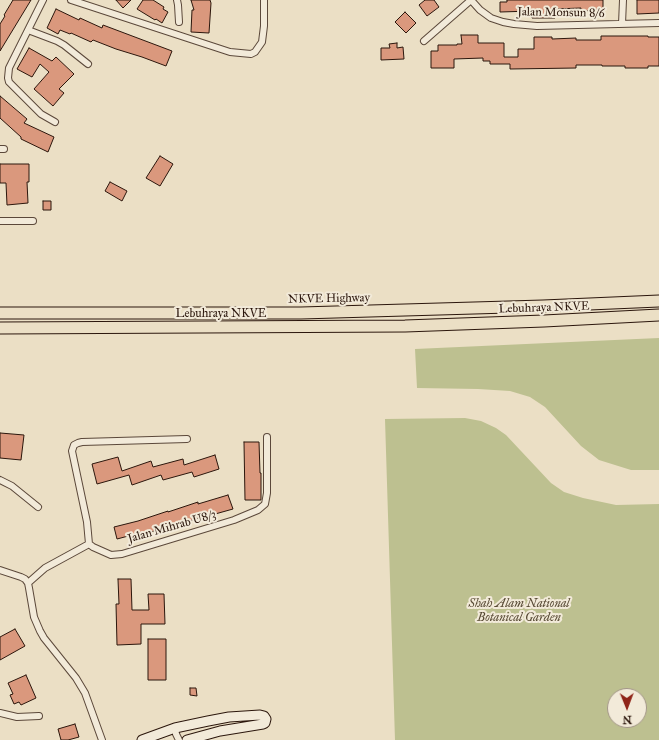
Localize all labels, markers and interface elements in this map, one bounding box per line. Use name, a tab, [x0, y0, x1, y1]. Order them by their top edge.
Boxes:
street label: Jalan Monsun 8/6	[517, 5, 605, 21]
street label: NKVE Highway	[288, 291, 370, 307]
street label: Lebuhraya NKVE	[498, 299, 590, 317]
street label: Lebuhraya NKVE	[176, 307, 266, 321]
street label: Jalan Mihrab U8/3	[126, 508, 218, 546]
park label: Shah Alam National Botanical Garden	[468, 597, 570, 625]
north arrow	[607, 688, 647, 728]
text: N	[622, 713, 632, 726]

